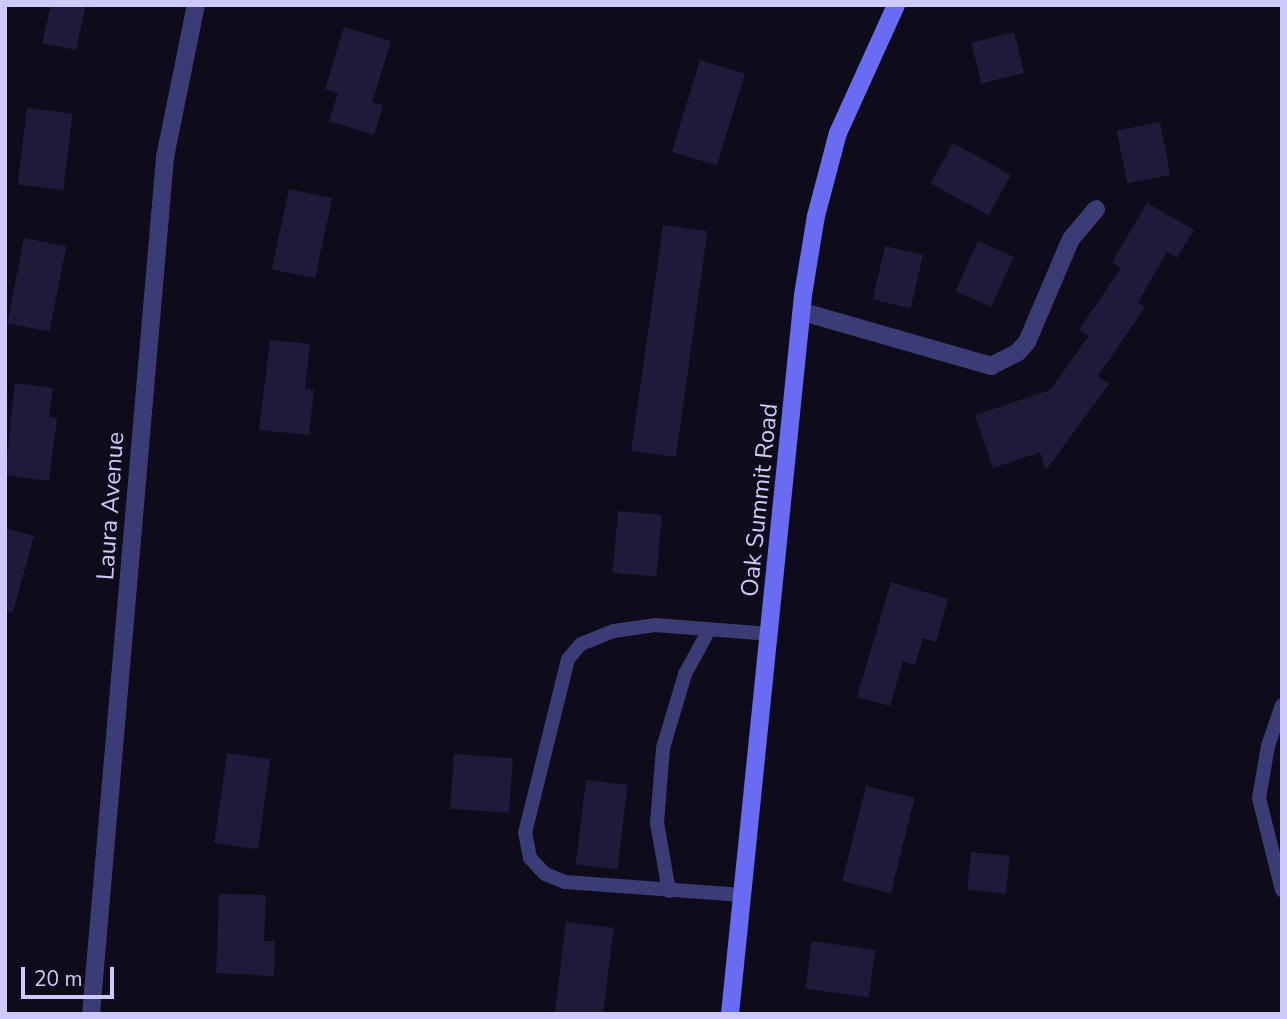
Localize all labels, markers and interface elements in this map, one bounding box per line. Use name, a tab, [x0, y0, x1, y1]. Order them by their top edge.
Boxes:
street label: Oak Summit Road	[736, 402, 784, 598]
street label: Laura Avenue	[91, 431, 131, 581]
scale bar	[24, 953, 117, 997]
text: 20 m	[34, 965, 83, 993]

